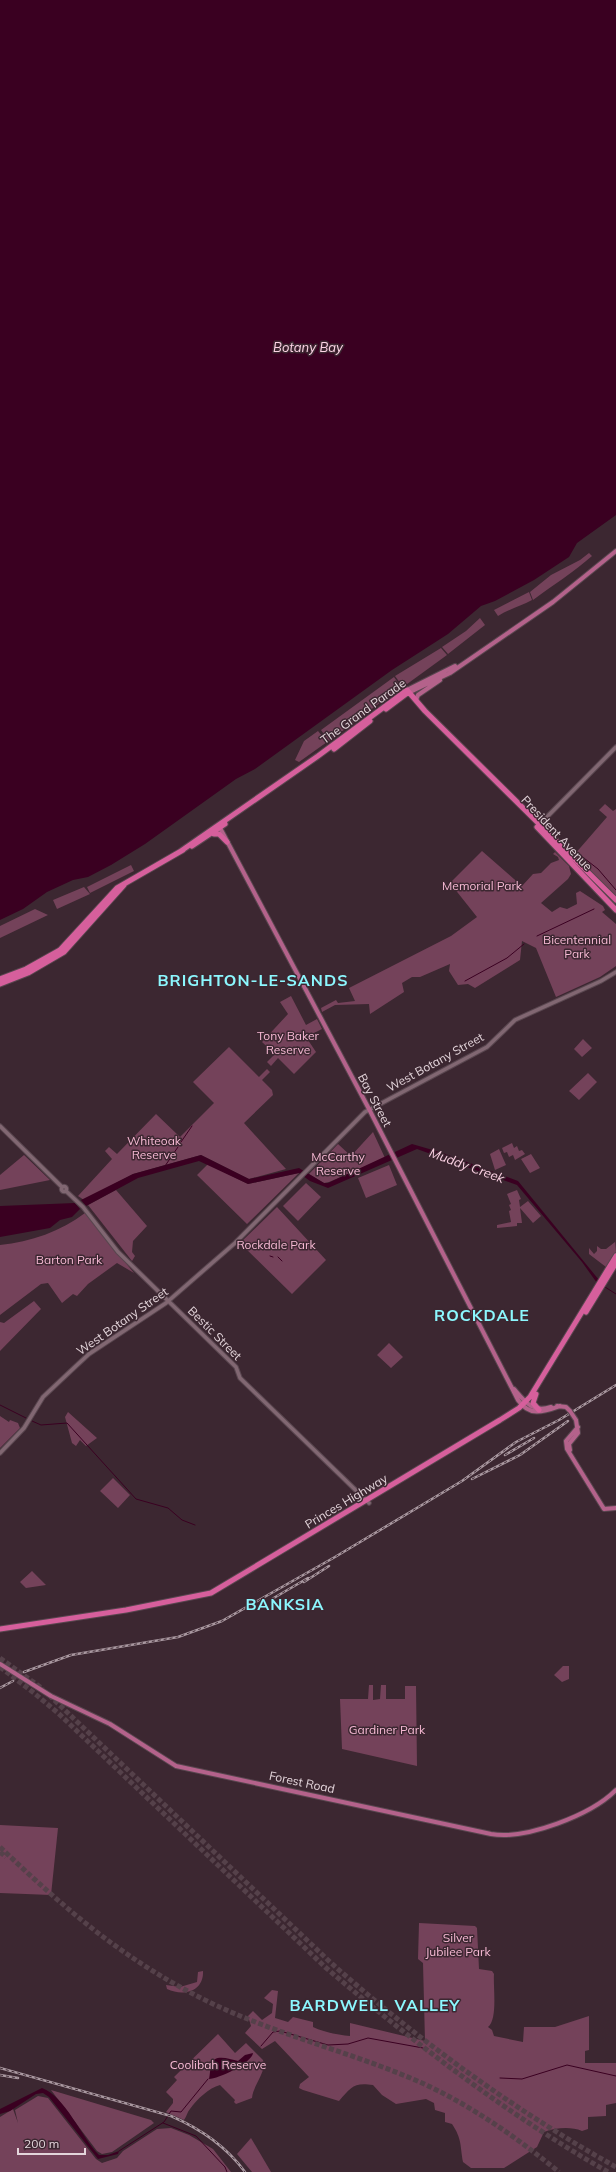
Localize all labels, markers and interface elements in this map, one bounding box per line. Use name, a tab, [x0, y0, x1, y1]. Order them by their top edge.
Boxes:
water label: Botany Bay	[273, 339, 344, 355]
street label: The Grand Parade	[318, 675, 408, 747]
street label: President Avenue	[518, 792, 596, 874]
park label: Memorial Park	[442, 878, 523, 893]
park label: Bicentennial Park	[543, 932, 611, 961]
district label: BRIGHTON-LE-SANDS	[158, 970, 348, 990]
park label: Tony Baker Reserve	[257, 1028, 320, 1057]
street label: West Botany Street	[384, 1029, 486, 1095]
street label: Bay Street	[355, 1071, 395, 1129]
park label: Whiteoak Reserve	[127, 1133, 182, 1162]
water label: Muddy Creek	[427, 1144, 507, 1186]
park label: McCarthy Reserve	[311, 1149, 365, 1178]
park label: Rockdale Park	[236, 1237, 316, 1252]
park label: Barton Park	[36, 1252, 103, 1267]
street label: West Botany Street	[73, 1284, 171, 1358]
street label: Bestic Street	[185, 1303, 245, 1363]
district label: ROCKDALE	[434, 1305, 530, 1325]
street label: Princes Highway	[302, 1470, 390, 1531]
district label: BANKSIA	[245, 1594, 325, 1614]
park label: Gardiner Park	[349, 1722, 426, 1737]
street label: Forest Road	[268, 1768, 336, 1796]
park label: Silver Jubilee Park	[425, 1930, 491, 1959]
district label: BARDWELL VALLEY	[290, 1995, 460, 2015]
park label: Coolibah Reserve	[170, 2057, 266, 2072]
scale bar	[18, 2130, 85, 2156]
text: 200 m	[24, 2136, 59, 2151]

